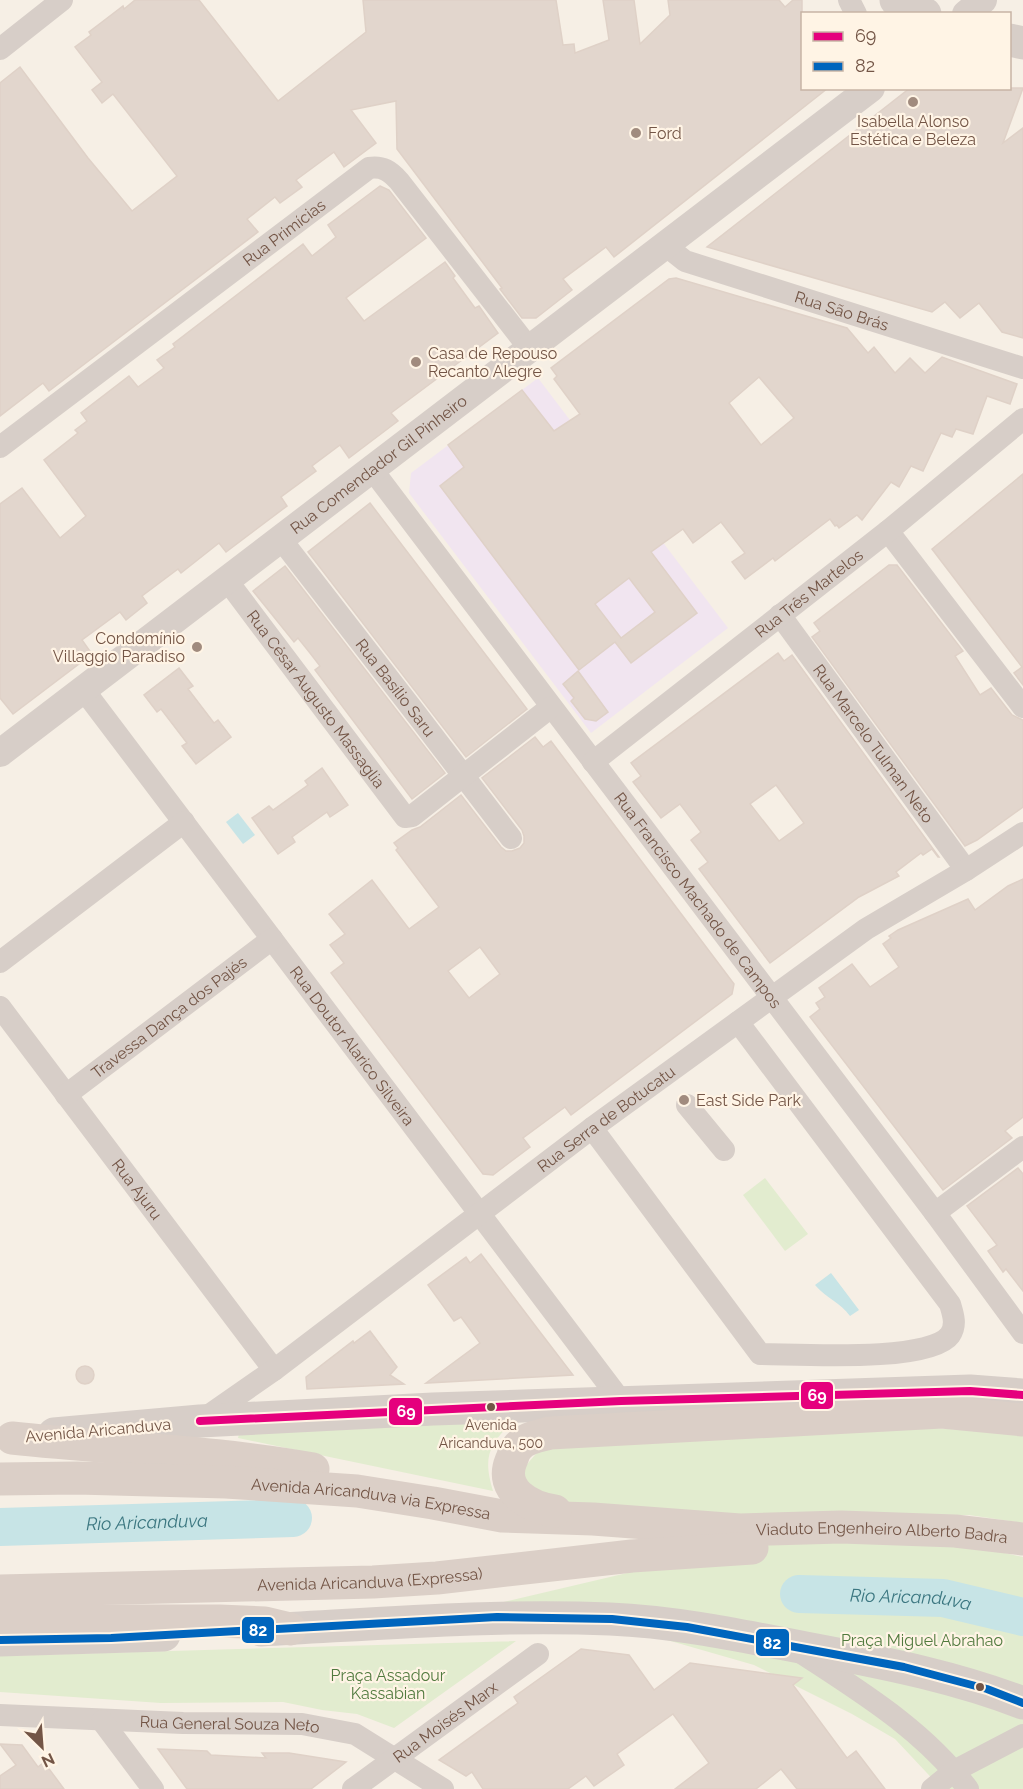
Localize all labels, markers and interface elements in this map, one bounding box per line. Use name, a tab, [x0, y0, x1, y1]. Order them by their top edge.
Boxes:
legend	[801, 12, 1011, 90]
text: 69	[855, 25, 876, 46]
text: 82	[855, 55, 875, 76]
marker: Isabella Alonso Estética e Beleza	[906, 95, 920, 109]
place label: Isabella Alonso Estética e Beleza	[850, 112, 976, 149]
place label: Ford	[648, 124, 682, 143]
marker: Ford	[629, 126, 643, 140]
street label: Rua Primícias	[239, 195, 330, 270]
street label: Rua São Brás	[792, 287, 891, 335]
place label: Casa de Repouso Recanto Alegre	[428, 344, 557, 381]
marker: Casa de Repouso Recanto Alegre	[409, 355, 423, 369]
street label: Rua Comendador Gil Pinheiro	[287, 391, 471, 538]
street label: Rua Três Martelos	[751, 545, 867, 642]
street label: Rua César Augusto Massaglia	[243, 606, 389, 792]
place label: Condomínio Villaggio Paradiso	[53, 629, 185, 666]
street label: Rua Basílio Saru	[352, 635, 439, 740]
marker: Condomínio Villaggio Paradiso	[190, 640, 204, 654]
street label: Rua Marcelo Tulman Neto	[809, 661, 937, 827]
street label: Rua Francisco Machado de Campos	[610, 789, 786, 1012]
street label: Travessa Dança dos Pajés	[88, 952, 251, 1082]
street label: Rua Doutor Alarico Silveira	[286, 962, 418, 1129]
street label: Rua Serra de Botucatu	[534, 1062, 679, 1176]
place label: East Side Park	[696, 1091, 801, 1110]
marker: East Side Park	[677, 1093, 691, 1107]
street label: Rua Ajuru	[108, 1155, 166, 1223]
line badge: 69	[800, 1381, 834, 1410]
text: 69	[807, 1386, 827, 1405]
line badge: 69	[388, 1397, 423, 1426]
marker: Avenida Aricanduva, 500	[485, 1401, 497, 1413]
text: 69	[396, 1402, 416, 1421]
street label: Avenida Aricanduva	[24, 1415, 172, 1446]
place label: Avenida Aricanduva, 500	[439, 1417, 543, 1451]
street label: Avenida Aricanduva via Expressa	[250, 1475, 492, 1524]
water label: Rio Aricanduva	[86, 1510, 208, 1534]
street label: Viaduto Engenheiro Alberto Badra	[756, 1518, 1009, 1547]
street label: Avenida Aricanduva (Expressa)	[257, 1564, 483, 1595]
water label: Rio Aricanduva	[850, 1584, 974, 1614]
line badge: 82	[241, 1616, 275, 1644]
text: 82	[249, 1621, 267, 1640]
line badge: 82	[755, 1628, 790, 1657]
park label: Praça Miguel Abrahao	[841, 1631, 1003, 1650]
text: 82	[763, 1634, 781, 1653]
park label: Praça Assadour Kassabian	[331, 1666, 446, 1703]
street label: Rua Moisés Marx	[389, 1678, 501, 1767]
unlabelled marker	[974, 1681, 986, 1693]
street label: Rua General Souza Neto	[139, 1712, 321, 1737]
north arrow	[12, 1717, 72, 1777]
text: N	[39, 1749, 58, 1771]

